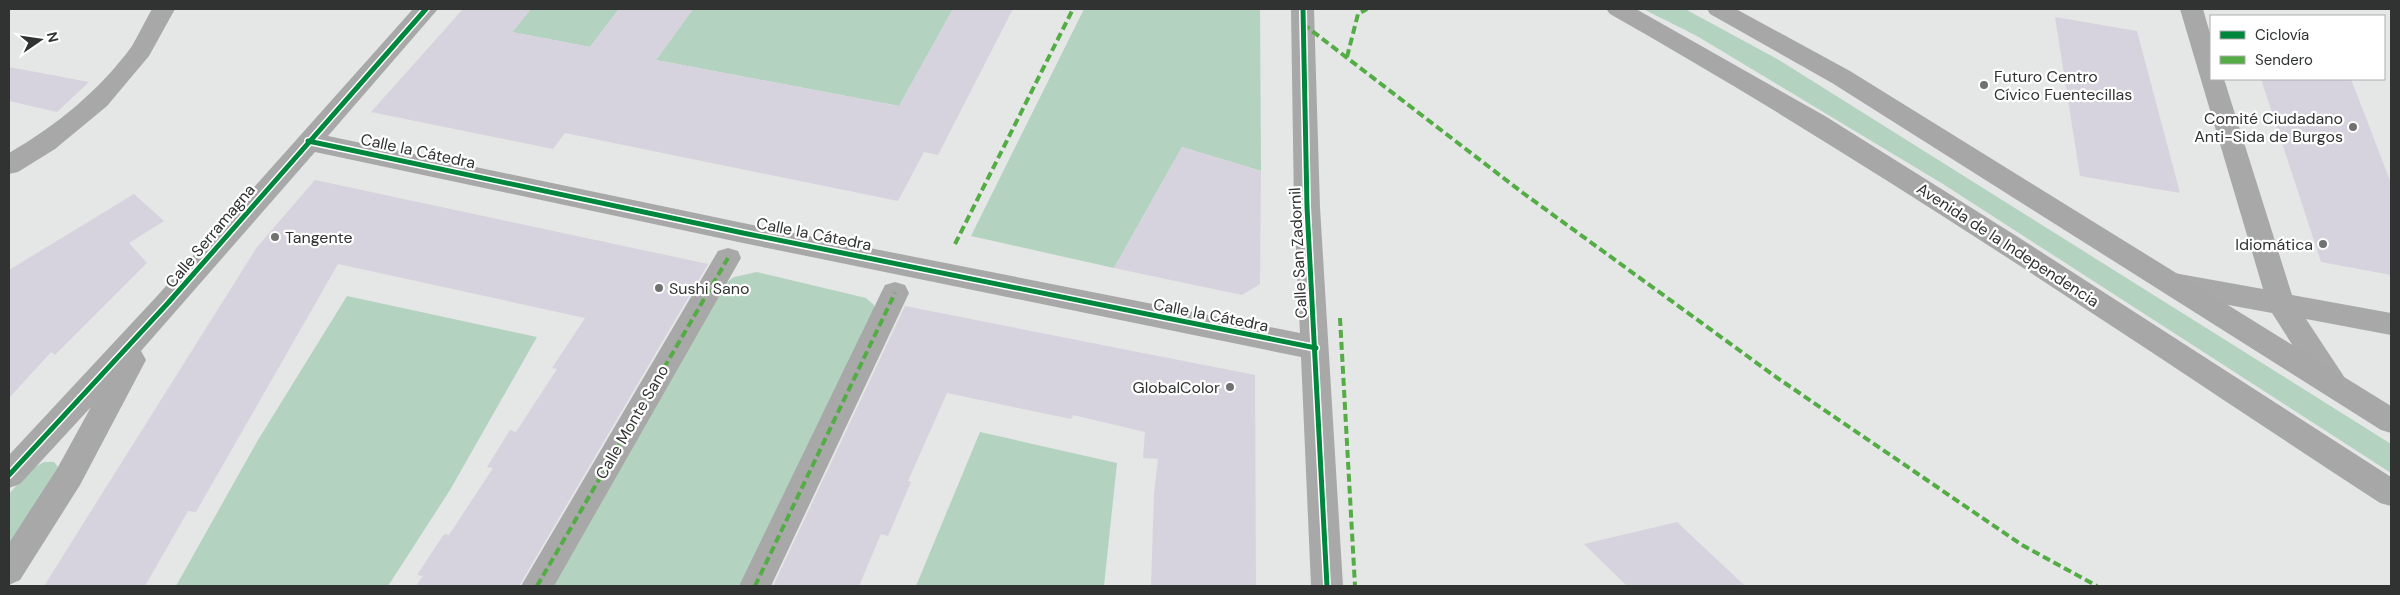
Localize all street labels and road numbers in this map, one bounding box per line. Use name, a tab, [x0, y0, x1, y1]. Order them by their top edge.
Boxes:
street label: Calle la Cátedra	[359, 129, 477, 173]
street label: Avenida de la Independencia	[1913, 178, 2103, 312]
street label: Calle Serramagna	[160, 180, 260, 292]
street label: Calle San Zadornil	[1284, 187, 1312, 319]
street label: Calle la Cátedra	[755, 213, 873, 255]
street label: Calle la Cátedra	[1152, 294, 1270, 336]
street label: Calle Monte Sano	[591, 361, 673, 483]

